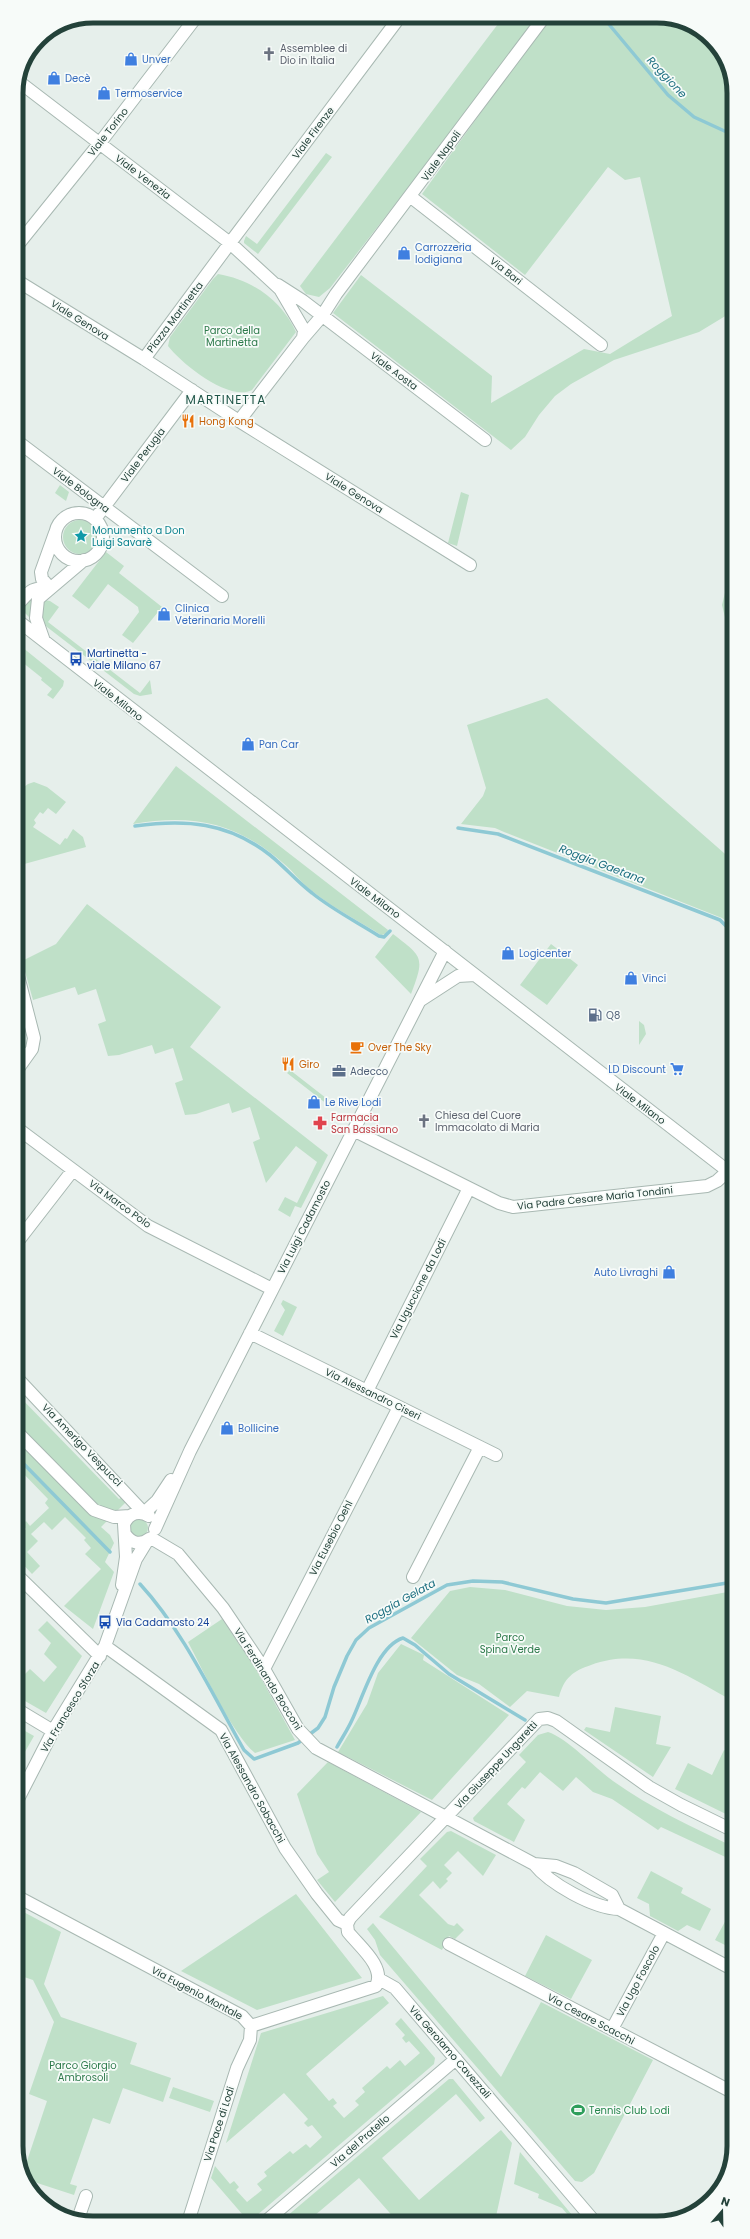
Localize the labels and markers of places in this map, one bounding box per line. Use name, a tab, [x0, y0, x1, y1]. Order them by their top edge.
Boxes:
place label: Assemblee di Dio in Italia	[280, 41, 347, 68]
church icon: Assemblee di Dio in Italia	[261, 46, 277, 62]
shop icon: Unver	[123, 51, 139, 67]
place label: Unver	[142, 52, 171, 67]
shop icon: Decè	[46, 70, 62, 86]
place label: Decè	[65, 71, 91, 86]
shop icon: Termoservice	[96, 85, 112, 101]
place label: Termoservice	[115, 86, 183, 101]
place label: Carrozzeria lodigiana	[415, 240, 472, 267]
shop icon: Carrozzeria lodigiana	[396, 245, 412, 261]
restaurant icon: Hong Kong	[180, 413, 196, 429]
place label: Hong Kong	[199, 414, 254, 429]
place label: Monumento a Don Luigi Savarè	[92, 523, 185, 550]
place icon: Monumento a Don Luigi Savarè	[73, 528, 89, 544]
place label: Clinica Veterinaria Morelli	[175, 601, 265, 628]
shop icon: Clinica Veterinaria Morelli	[156, 606, 172, 622]
place label: Martinetta - viale Milano 67	[87, 646, 161, 673]
bus stop icon: Martinetta - viale Milano 67	[68, 651, 84, 667]
shop icon: Pan Car	[240, 736, 256, 752]
place label: Pan Car	[259, 737, 299, 752]
shop icon: Logicenter	[500, 945, 516, 961]
place label: Logicenter	[519, 946, 571, 961]
shop icon: Vinci	[623, 970, 639, 986]
place label: Vinci	[642, 971, 666, 986]
fuel station icon: Q8	[587, 1007, 603, 1023]
place label: Q8	[606, 1008, 620, 1023]
cafe icon: Over The Sky	[349, 1039, 365, 1055]
place label: Over The Sky	[368, 1040, 432, 1055]
restaurant icon: Giro	[280, 1056, 296, 1072]
place label: Giro	[299, 1057, 319, 1072]
supermarket icon: LD Discount	[669, 1061, 685, 1077]
place label: LD Discount	[608, 1062, 666, 1077]
office icon: Adecco	[331, 1063, 347, 1079]
place label: Adecco	[350, 1064, 388, 1079]
shop icon: Le Rive Lodi	[306, 1094, 322, 1110]
place label: Le Rive Lodi	[325, 1095, 381, 1110]
place label: Chiesa del Cuore Immacolato di Maria	[435, 1108, 539, 1135]
place label: Farmacia San Bassiano	[331, 1110, 398, 1137]
church icon: Chiesa del Cuore Immacolato di Maria	[416, 1113, 432, 1129]
pharmacy icon: Farmacia San Bassiano	[312, 1115, 328, 1131]
shop icon: Auto Livraghi	[661, 1264, 677, 1280]
place label: Auto Livraghi	[594, 1265, 658, 1280]
shop icon: Bollicine	[219, 1420, 235, 1436]
place label: Bollicine	[238, 1421, 279, 1436]
bus stop icon: Via Cadamosto 24	[97, 1614, 113, 1630]
place label: Via Cadamosto 24	[116, 1615, 209, 1630]
sports icon: Tennis Club Lodi	[570, 2102, 586, 2118]
place label: Tennis Club Lodi	[589, 2103, 670, 2118]

